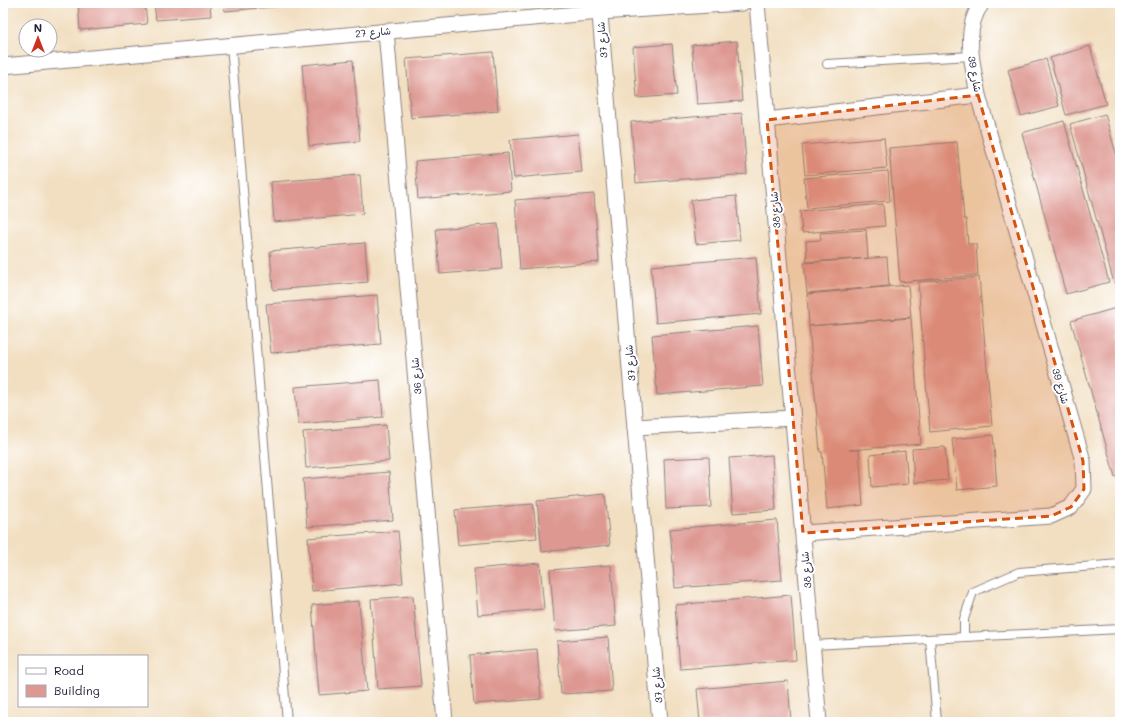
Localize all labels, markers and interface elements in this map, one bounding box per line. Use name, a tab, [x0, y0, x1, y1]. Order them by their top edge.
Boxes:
north arrow	[18, 18, 58, 58]
text: N	[34, 20, 42, 35]
street label: شارع 37	[593, 21, 612, 59]
street label: شارع 27	[354, 23, 392, 42]
street label: شارع 39	[964, 55, 985, 94]
street label: شارع 38	[766, 191, 785, 229]
street label: شارع 37	[621, 344, 640, 382]
street label: شارع 36	[407, 357, 426, 395]
street label: شارع 39	[1048, 366, 1073, 406]
street label: شارع 38	[797, 551, 816, 589]
legend	[18, 655, 148, 707]
text: Road	[54, 662, 84, 678]
street label: شارع 37	[648, 666, 667, 704]
text: Building	[54, 682, 100, 698]

